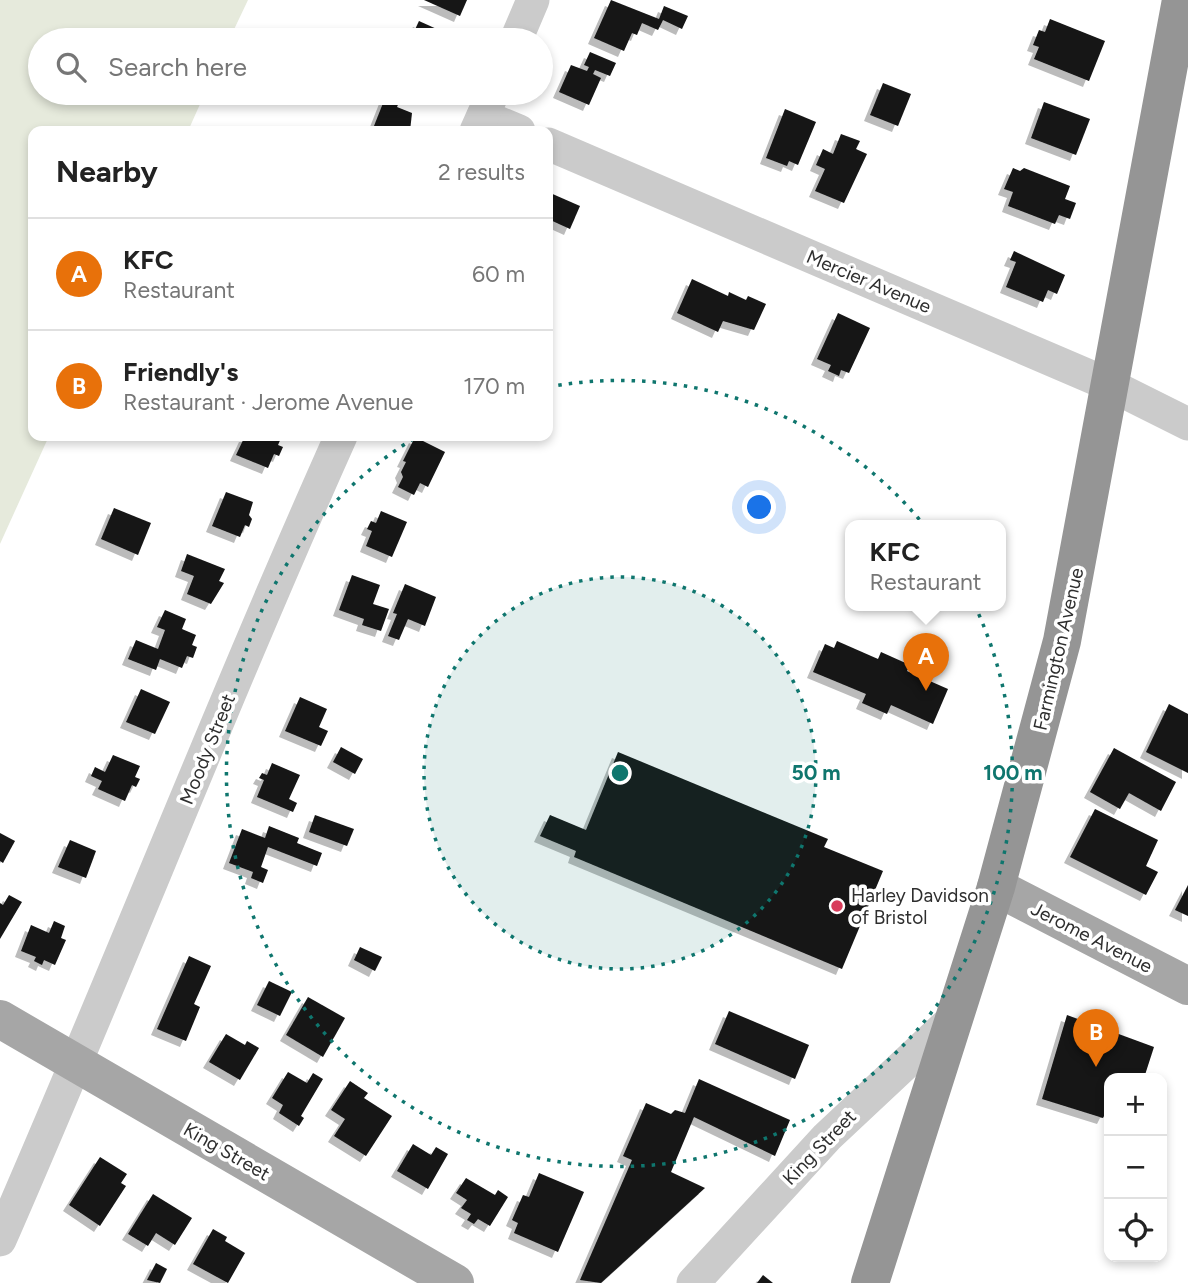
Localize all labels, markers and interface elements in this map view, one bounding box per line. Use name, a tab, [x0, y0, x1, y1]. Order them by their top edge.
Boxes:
search box	[28, 28, 553, 105]
icon: search	[52, 48, 90, 86]
text: Search here	[108, 51, 247, 83]
text: Nearby	[56, 153, 158, 190]
text: 2 results	[438, 158, 525, 186]
text: KFC	[123, 244, 174, 276]
street label: Mercier Avenue	[803, 245, 935, 318]
text: A	[71, 260, 87, 288]
text: 60 m	[472, 260, 525, 288]
text: Restaurant	[123, 276, 235, 304]
text: Friendly's	[123, 356, 238, 388]
text: B	[72, 372, 86, 400]
text: 170 m	[463, 372, 525, 400]
text: Restaurant · Jerome Avenue	[123, 388, 413, 416]
your location	[742, 490, 776, 524]
popup	[845, 520, 1006, 611]
text: KFC	[870, 536, 920, 568]
street label: Farmington Avenue	[1029, 565, 1088, 733]
text: Restaurant	[870, 568, 981, 596]
pin: A	[903, 633, 949, 691]
street label: Moody Street	[175, 691, 240, 808]
text: 50 m	[791, 760, 841, 785]
text: 100 m	[983, 760, 1043, 785]
centre of rings	[608, 761, 632, 785]
place label: Harley Davidson of Bristol	[851, 884, 989, 929]
street label: Jerome Avenue	[1027, 897, 1156, 978]
marker: Harley Davidson of Bristol	[829, 898, 845, 914]
pin: B	[1073, 1009, 1119, 1067]
map controls	[1104, 1073, 1167, 1262]
button: +	[1104, 1073, 1167, 1136]
street label: King Street	[778, 1105, 861, 1190]
street label: King Street	[180, 1118, 274, 1185]
button: −	[1104, 1136, 1167, 1199]
button: locate	[1104, 1199, 1167, 1262]

